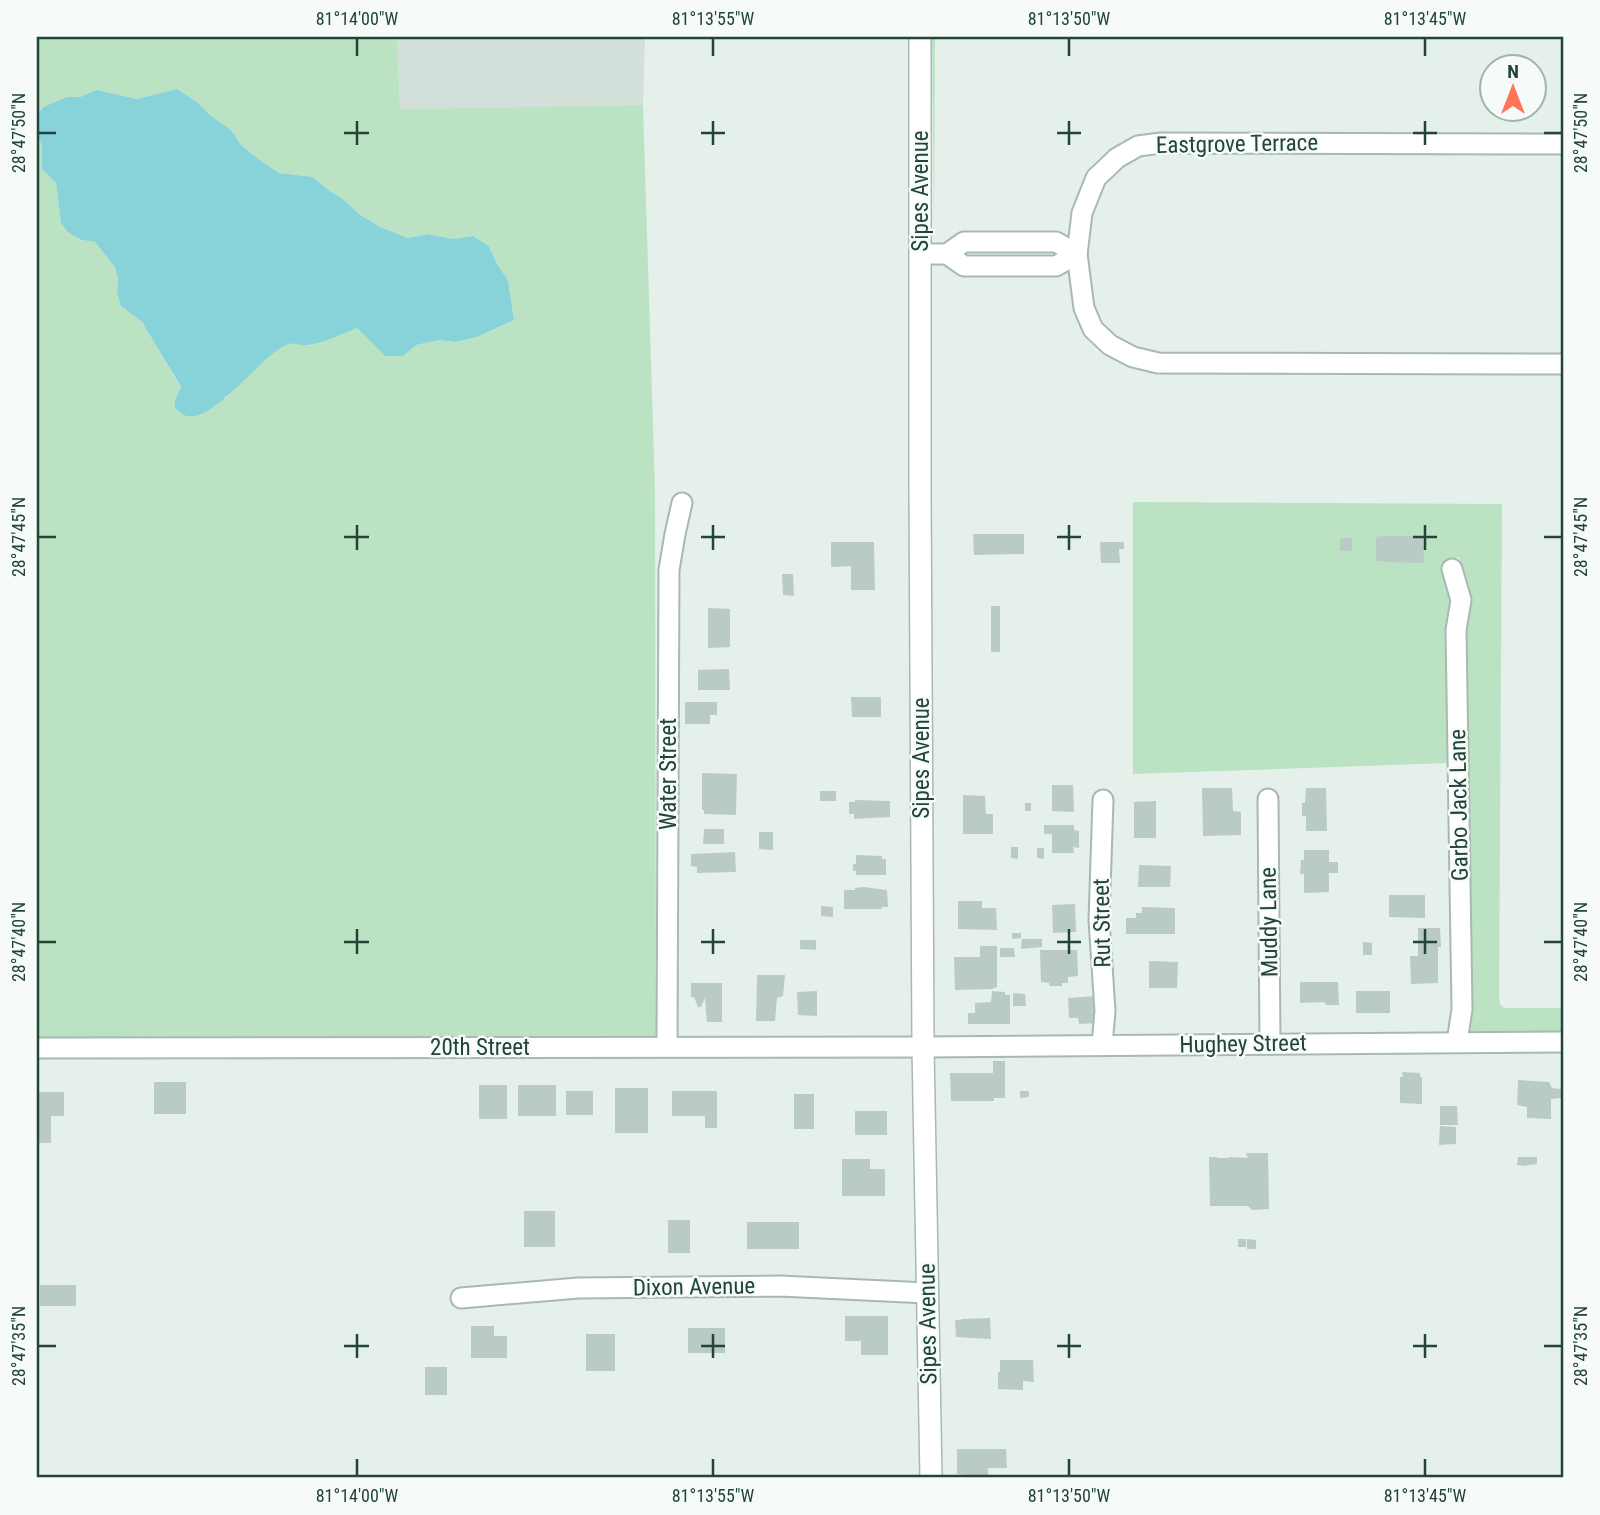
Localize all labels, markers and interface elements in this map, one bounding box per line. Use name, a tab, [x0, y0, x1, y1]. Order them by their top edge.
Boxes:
text: 81°14'00"W	[316, 8, 399, 29]
text: 81°13'55"W	[672, 8, 755, 29]
text: 81°13'50"W	[1028, 8, 1111, 29]
text: 81°13'45"W	[1384, 8, 1467, 29]
north arrow	[1478, 52, 1548, 122]
text: N	[1507, 60, 1519, 83]
text: 28°47'50"N	[8, 93, 29, 173]
text: 28°47'50"N	[1570, 93, 1591, 173]
street label: Eastgrove Terrace	[1156, 129, 1318, 159]
street label: Sipes Avenue	[907, 130, 934, 252]
text: 28°47'45"N	[8, 497, 29, 577]
text: 28°47'45"N	[1570, 497, 1591, 577]
street label: Sipes Avenue	[908, 697, 935, 819]
street label: Water Street	[655, 718, 682, 830]
street label: Garbo Jack Lane	[1444, 729, 1474, 881]
street label: Muddy Lane	[1255, 867, 1283, 977]
street label: Rut Street	[1088, 878, 1116, 968]
text: 28°47'40"N	[8, 902, 29, 982]
text: 28°47'40"N	[1570, 902, 1591, 982]
street label: Hughey Street	[1179, 1029, 1307, 1059]
street label: 20th Street	[430, 1034, 530, 1061]
street label: Sipes Avenue	[913, 1263, 943, 1385]
street label: Dixon Avenue	[633, 1272, 755, 1302]
text: 28°47'35"N	[8, 1306, 29, 1386]
text: 28°47'35"N	[1570, 1306, 1591, 1386]
text: 81°14'00"W	[316, 1485, 399, 1506]
text: 81°13'55"W	[672, 1485, 755, 1506]
text: 81°13'50"W	[1028, 1485, 1111, 1506]
text: 81°13'45"W	[1384, 1485, 1467, 1506]

